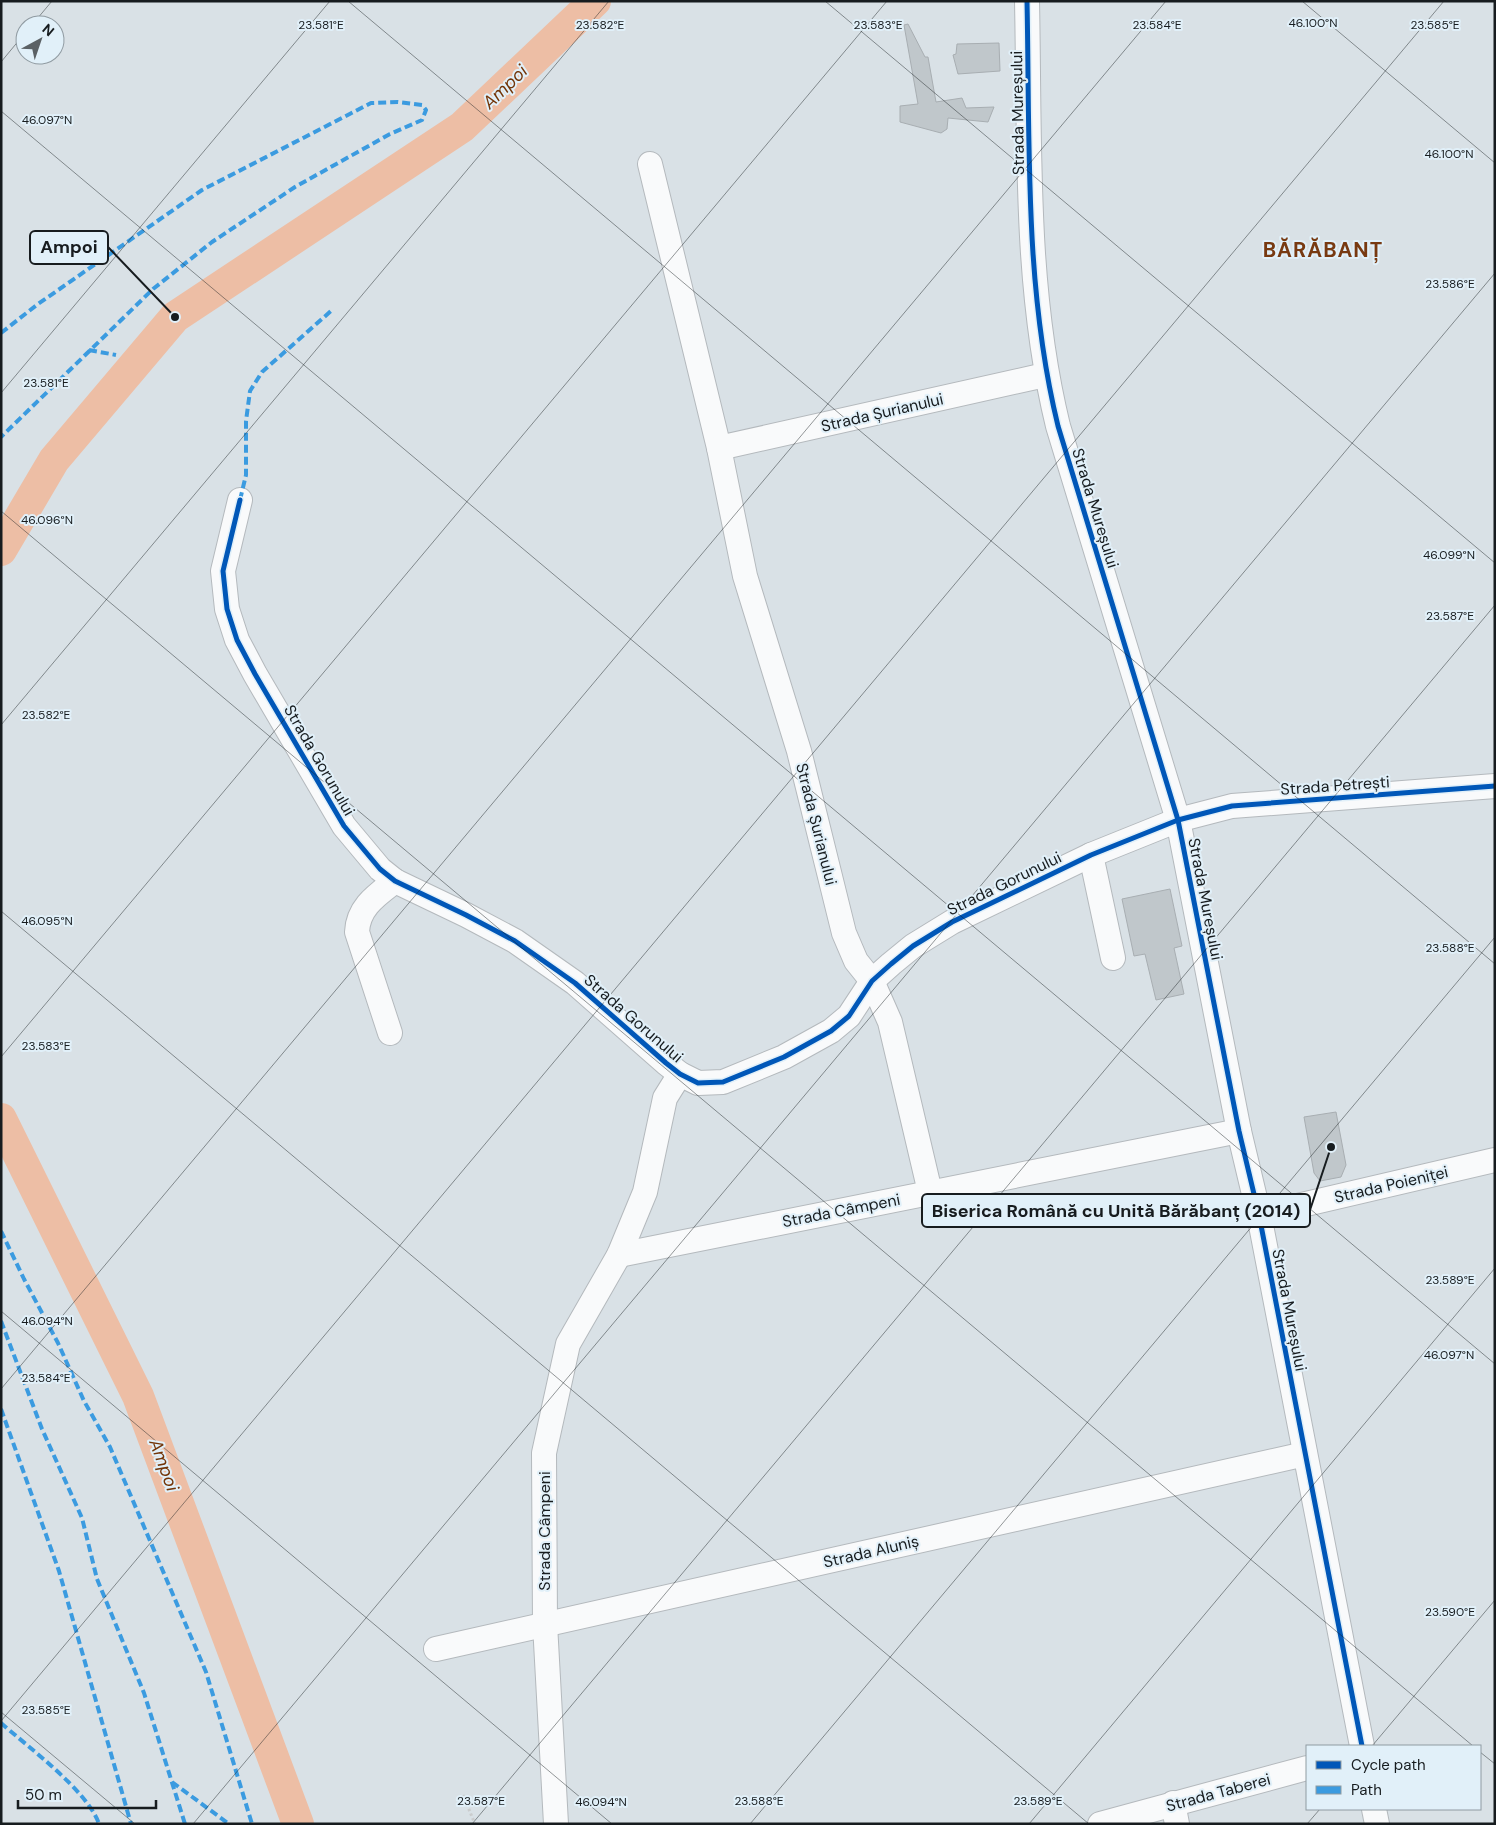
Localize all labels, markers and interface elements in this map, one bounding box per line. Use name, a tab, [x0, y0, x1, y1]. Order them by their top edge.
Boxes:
north arrow	[15, 15, 65, 65]
text: 46.100°N	[1288, 15, 1338, 31]
text: 23.581°E	[298, 17, 344, 33]
text: 23.582°E	[576, 17, 625, 33]
text: 23.583°E	[854, 17, 903, 33]
text: 23.584°E	[1132, 17, 1182, 33]
text: 23.585°E	[1410, 17, 1460, 33]
text: N	[39, 20, 58, 40]
street label: Strada Mureșului	[1006, 51, 1029, 175]
water label: Ampoi	[476, 59, 533, 115]
text: 46.097°N	[22, 112, 72, 128]
text: 46.100°N	[1424, 146, 1474, 162]
callout: Ampoi	[30, 231, 108, 264]
text: Ampoi	[40, 235, 98, 259]
district label: BĂRĂBANȚ	[1263, 236, 1383, 264]
text: 23.586°E	[1425, 276, 1475, 292]
text: 23.581°E	[23, 375, 69, 391]
street label: Strada Șurianului	[819, 388, 945, 437]
street label: Strada Mureșului	[1067, 446, 1124, 571]
text: 46.096°N	[21, 512, 73, 528]
text: 46.099°N	[1423, 547, 1475, 563]
text: 23.587°E	[1426, 608, 1474, 624]
street label: Strada Gorunului	[279, 701, 360, 820]
text: 23.582°E	[22, 707, 71, 723]
street label: Strada Șurianului	[791, 761, 842, 887]
street label: Strada Petrești	[1280, 771, 1390, 800]
street label: Strada Mureșului	[1183, 836, 1228, 962]
street label: Strada Gorunului	[944, 847, 1065, 920]
text: 46.095°N	[21, 913, 73, 929]
text: 23.588°E	[1425, 940, 1475, 956]
street label: Strada Gorunului	[580, 970, 688, 1067]
text: 23.583°E	[22, 1038, 71, 1054]
street label: Strada Poieniței	[1332, 1161, 1450, 1208]
street label: Strada Câmpeni	[780, 1189, 902, 1232]
callout: Biserica Română cu Unită Bărăbanț (2014)	[922, 1194, 1310, 1227]
text: Biserica Română cu Unită Bărăbanț (2014)	[932, 1199, 1300, 1223]
street label: Strada Mureșului	[1267, 1247, 1312, 1373]
text: 23.589°E	[1425, 1272, 1475, 1288]
text: 46.094°N	[21, 1313, 73, 1329]
text: 46.097°N	[1424, 1347, 1474, 1363]
text: 23.584°E	[21, 1370, 71, 1386]
water label: Ampoi	[143, 1435, 185, 1495]
street label: Strada Câmpeni	[534, 1471, 555, 1591]
street label: Strada Aluniș	[821, 1530, 921, 1573]
text: 23.590°E	[1425, 1604, 1475, 1620]
text: 23.585°E	[21, 1702, 71, 1718]
legend	[1306, 1745, 1481, 1810]
text: Cycle path	[1351, 1755, 1426, 1775]
street label: Strada Taberei	[1164, 1768, 1273, 1817]
scale bar	[18, 1778, 155, 1810]
text: Path	[1351, 1780, 1382, 1800]
text: 50 m	[25, 1785, 62, 1805]
text: 23.587°E	[457, 1793, 505, 1809]
text: 23.588°E	[734, 1793, 784, 1809]
text: 23.589°E	[1013, 1793, 1063, 1809]
text: 46.094°N	[575, 1794, 627, 1810]

